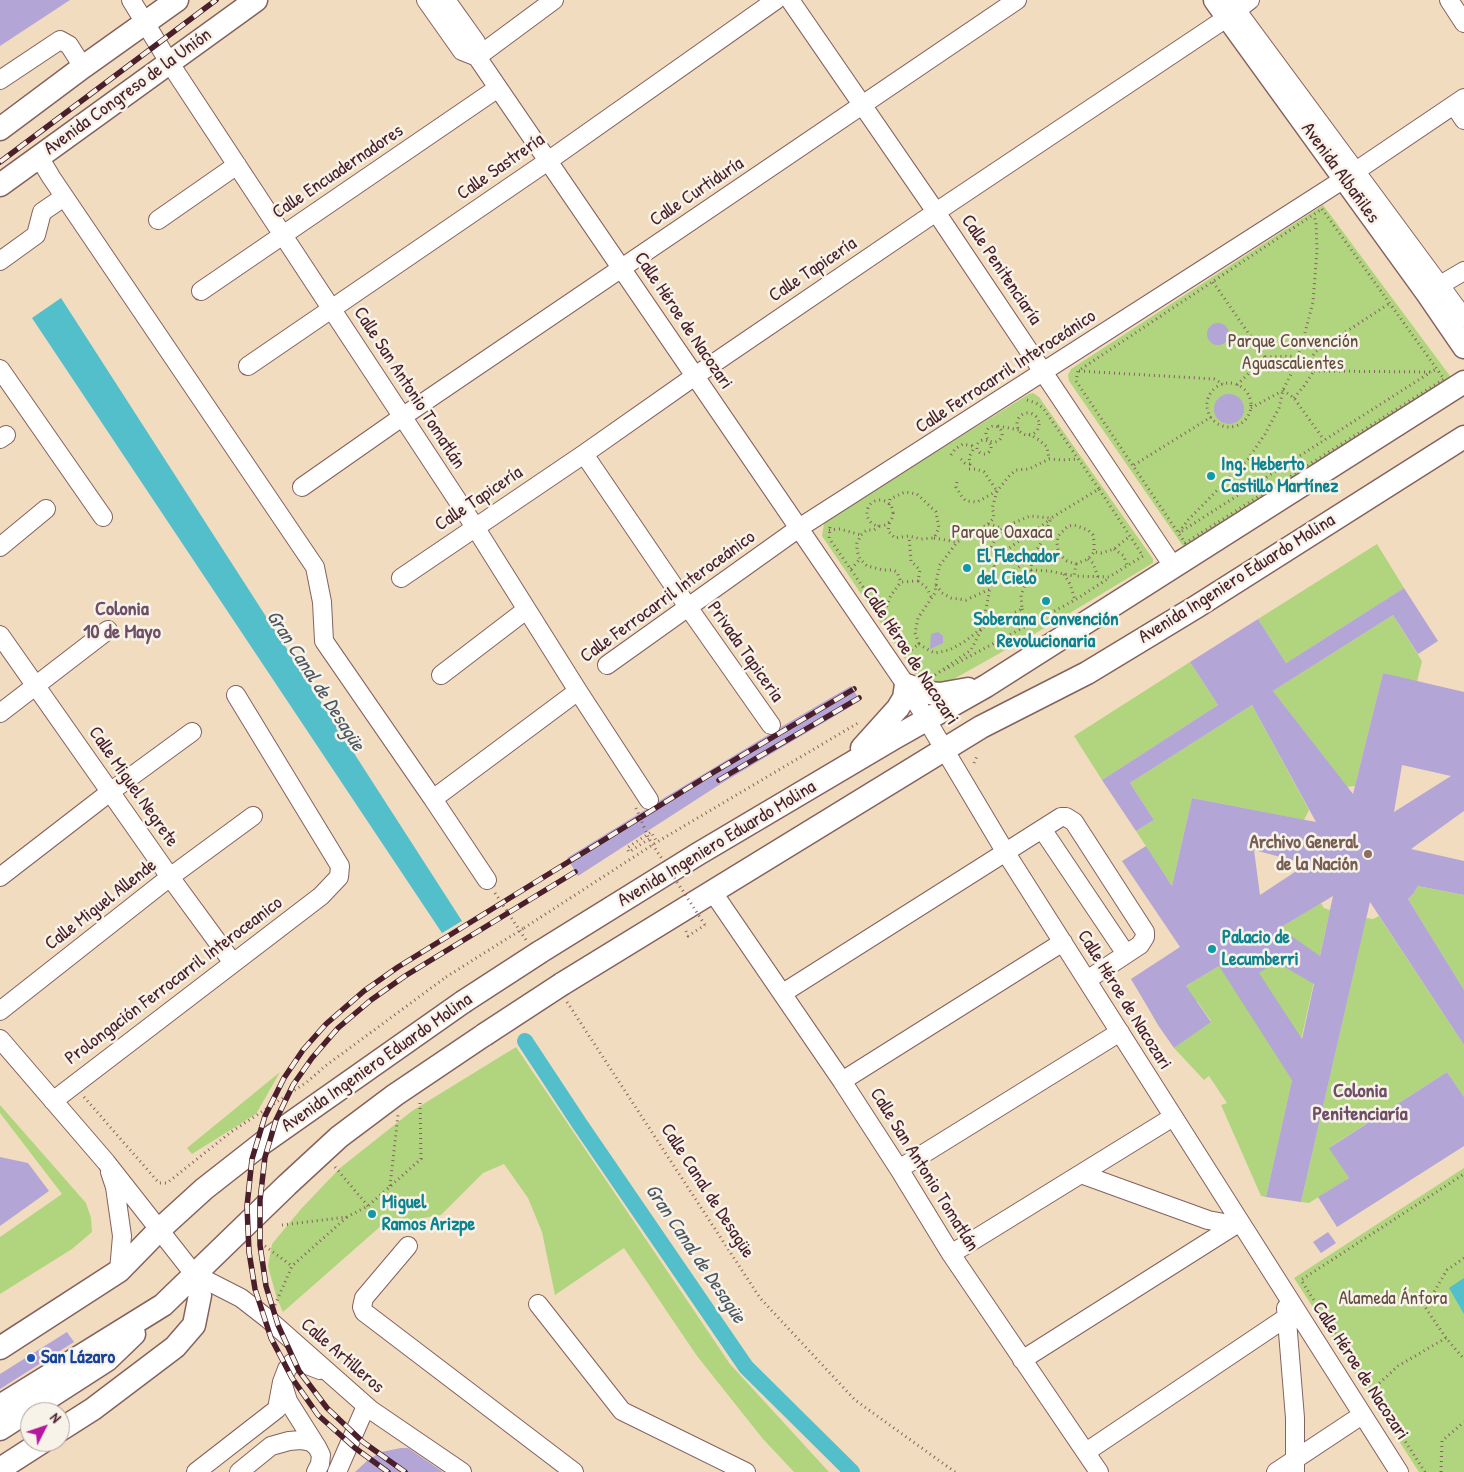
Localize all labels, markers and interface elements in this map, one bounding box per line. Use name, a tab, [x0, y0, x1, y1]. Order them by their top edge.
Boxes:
street label: Avenida Congreso de la Unión	[40, 24, 216, 160]
street label: Avenida Albañiles	[1296, 118, 1384, 228]
street label: Calle Encuadernadores	[268, 120, 408, 224]
street label: Calle Sastrería	[453, 128, 549, 206]
street label: Calle Curtiduría	[646, 152, 748, 232]
street label: Calle Penitenciaría	[956, 210, 1046, 330]
street label: Calle Tapicería	[765, 232, 861, 308]
street label: Calle Héroe de Nacozari	[629, 248, 737, 394]
street label: Calle San Antonio Tomatlán	[348, 303, 470, 473]
street label: Calle Ferrocarril Interoceánico	[912, 305, 1100, 439]
park label: Parque Convención Aguascalientes	[1228, 331, 1358, 375]
place label: Ing. Heberto Castillo Martínez	[1221, 454, 1338, 498]
street label: Calle Tapicería	[431, 461, 527, 537]
marker: Ing. Heberto Castillo Martínez	[1205, 470, 1217, 482]
street label: Avenida Ingeniero Eduardo Molina	[1135, 509, 1339, 649]
park label: Parque Oaxaca	[951, 522, 1053, 544]
street label: Calle Ferrocarril Interoceánico	[576, 526, 760, 668]
place label: El Flechador del Cielo	[977, 546, 1060, 590]
marker: El Flechador del Cielo	[961, 562, 973, 574]
street label: Calle Héroe de Nacozari	[857, 583, 963, 729]
marker: Soberana Convención Revolucionaria	[1040, 595, 1052, 607]
street label: Privada Tapiceria	[702, 597, 788, 707]
district label: Colonia 10 de Mayo	[83, 598, 161, 645]
water label: Gran Canal de Desagüe	[261, 606, 369, 756]
place label: Soberana Convención Revolucionaria	[973, 609, 1119, 653]
street label: Calle Miguel Negrete	[83, 722, 183, 852]
street label: Avenida Ingeniero Eduardo Molina	[614, 776, 820, 912]
place label: Archivo General de la Nación	[1250, 832, 1358, 876]
marker: Archivo General de la Nación	[1362, 848, 1374, 860]
street label: Calle Miguel Allende	[41, 854, 161, 956]
street label: Prolongación Ferrocarril Interoceanico	[61, 892, 287, 1070]
street label: Calle Héroe de Nacozari	[1072, 926, 1176, 1074]
place label: Palacio de Lecumberri	[1222, 927, 1299, 971]
marker: Palacio de Lecumberri	[1206, 943, 1218, 955]
street label: Avenida Ingeniero Eduardo Molina	[277, 988, 477, 1138]
district label: Colonia Penitenciaría	[1312, 1080, 1408, 1127]
street label: Calle San Antonio Tomatlán	[864, 1084, 984, 1256]
street label: Calle Canal de Desagüe	[655, 1120, 759, 1262]
water label: Gran Canal de Desagüe	[640, 1180, 750, 1328]
place label: Miguel Ramos Arizpe	[382, 1192, 475, 1236]
marker: Miguel Ramos Arizpe	[366, 1208, 378, 1220]
park label: Alameda Ánfora	[1339, 1288, 1447, 1310]
street label: Calle Héroe de Nacozari	[1307, 1298, 1413, 1444]
street label: Calle Artilleros	[296, 1313, 388, 1399]
place label: San Lázaro	[41, 1347, 115, 1369]
marker: San Lázaro	[25, 1352, 37, 1364]
north arrow	[20, 1402, 70, 1452]
text: N	[46, 1408, 66, 1427]

